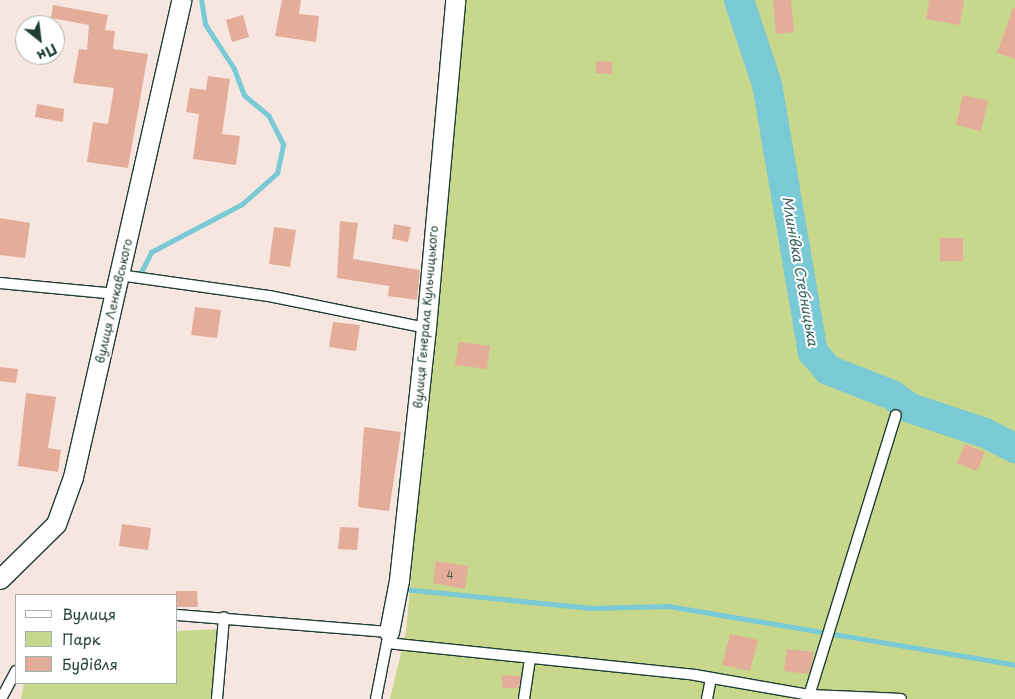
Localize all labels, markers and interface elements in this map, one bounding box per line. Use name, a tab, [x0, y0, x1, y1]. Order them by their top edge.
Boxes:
north arrow	[15, 15, 65, 65]
text: Пн	[33, 39, 61, 67]
water label: Млинівка Стебницька	[779, 195, 821, 347]
street label: вулиця Генерала Кульчицького	[411, 225, 441, 409]
street label: вулиця Ленкавського	[93, 237, 135, 365]
house number: 4	[447, 569, 453, 581]
legend	[15, 594, 178, 684]
text: Вулиця	[62, 602, 116, 625]
text: Парк	[62, 627, 101, 650]
text: Будівля	[62, 652, 118, 675]

